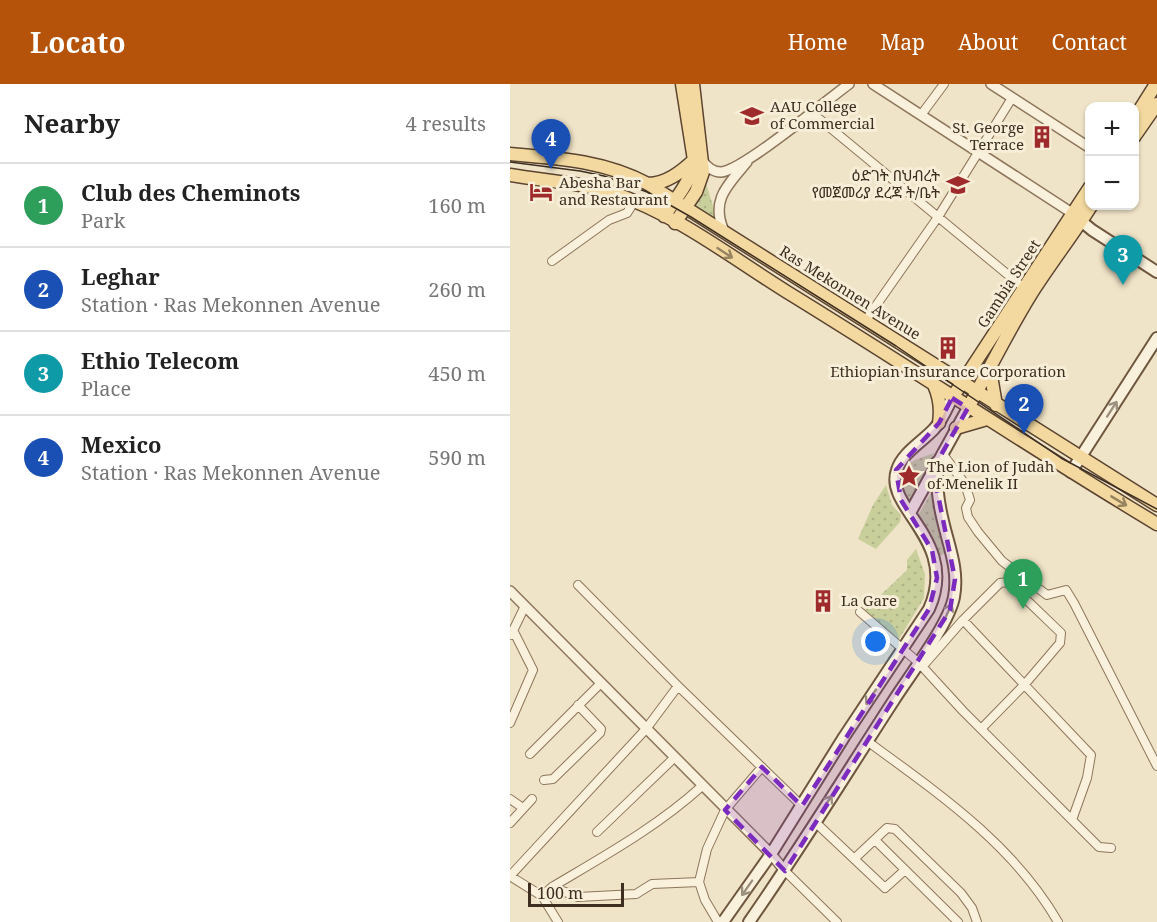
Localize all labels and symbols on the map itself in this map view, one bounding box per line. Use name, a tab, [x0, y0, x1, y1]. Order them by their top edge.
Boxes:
place label: AAU College of Commercial	[770, 96, 875, 133]
school or university icon: AAU College of Commercial	[739, 103, 765, 129]
place label: St. George Terrace	[952, 117, 1024, 154]
pin: 4	[532, 120, 570, 169]
building icon: St. George Terrace	[1029, 124, 1055, 150]
place label: ዕድገት በህብረት የመጀመሪያ ደረጃ ት/ቤት	[812, 165, 940, 202]
place label: Abesha Bar and Restaurant	[559, 172, 668, 209]
school or university icon: ዕድገት በህብረት የመጀመሪያ ደረጃ ት/ቤት	[945, 172, 971, 198]
hotel icon: Abesha Bar and Restaurant	[528, 179, 554, 205]
street label: Gambia Street	[972, 235, 1044, 331]
pin: 3	[1104, 236, 1142, 285]
street label: Ras Mekonnen Avenue	[776, 241, 925, 344]
one-way arrow	[716, 248, 733, 260]
building icon: Ethiopian Insurance Corporation	[935, 335, 961, 361]
place label: Ethiopian Insurance Corporation	[830, 361, 1066, 381]
pin: 2	[1004, 384, 1044, 434]
one-way arrow	[1105, 400, 1118, 417]
place label: The Lion of Judah of Menelik II	[927, 456, 1055, 493]
place icon: The Lion of Judah of Menelik II	[896, 463, 922, 489]
one-way arrow	[1110, 496, 1127, 508]
pin: 1	[1004, 560, 1042, 609]
building icon: La Gare	[810, 588, 836, 614]
place label: La Gare	[841, 590, 897, 610]
one-way arrow	[943, 604, 954, 622]
your location	[861, 627, 890, 656]
one-way arrow	[865, 688, 877, 705]
one-way arrow	[821, 796, 833, 812]
one-way arrow	[741, 879, 753, 896]
scale bar	[528, 880, 624, 908]

